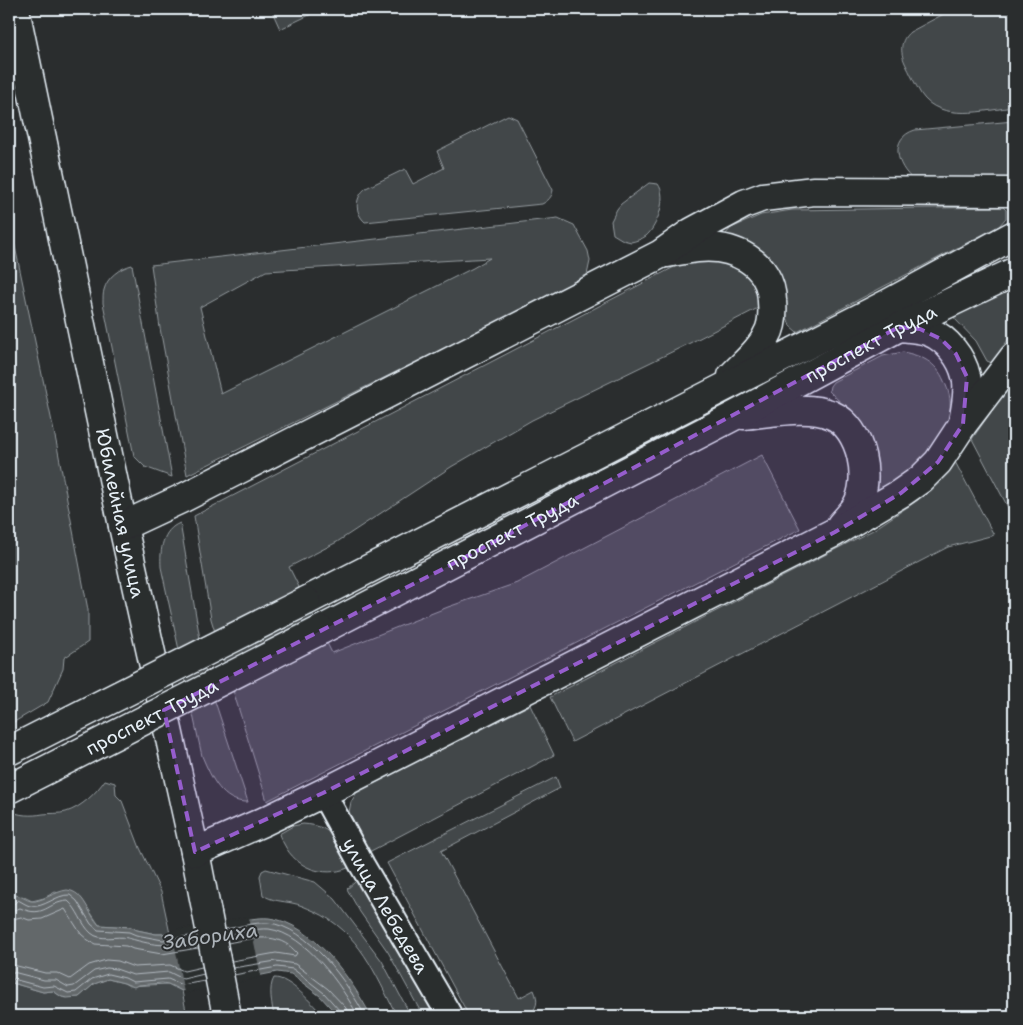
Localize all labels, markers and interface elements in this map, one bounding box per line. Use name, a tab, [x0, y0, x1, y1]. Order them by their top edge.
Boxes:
street label: проспект Труда	[801, 299, 941, 388]
street label: Юбилейная улица	[90, 426, 151, 600]
street label: проспект Труда	[442, 487, 583, 576]
street label: проспект Труда	[81, 673, 222, 761]
street label: улица Лебедева	[337, 833, 435, 978]
water label: Забориха	[161, 916, 259, 956]

